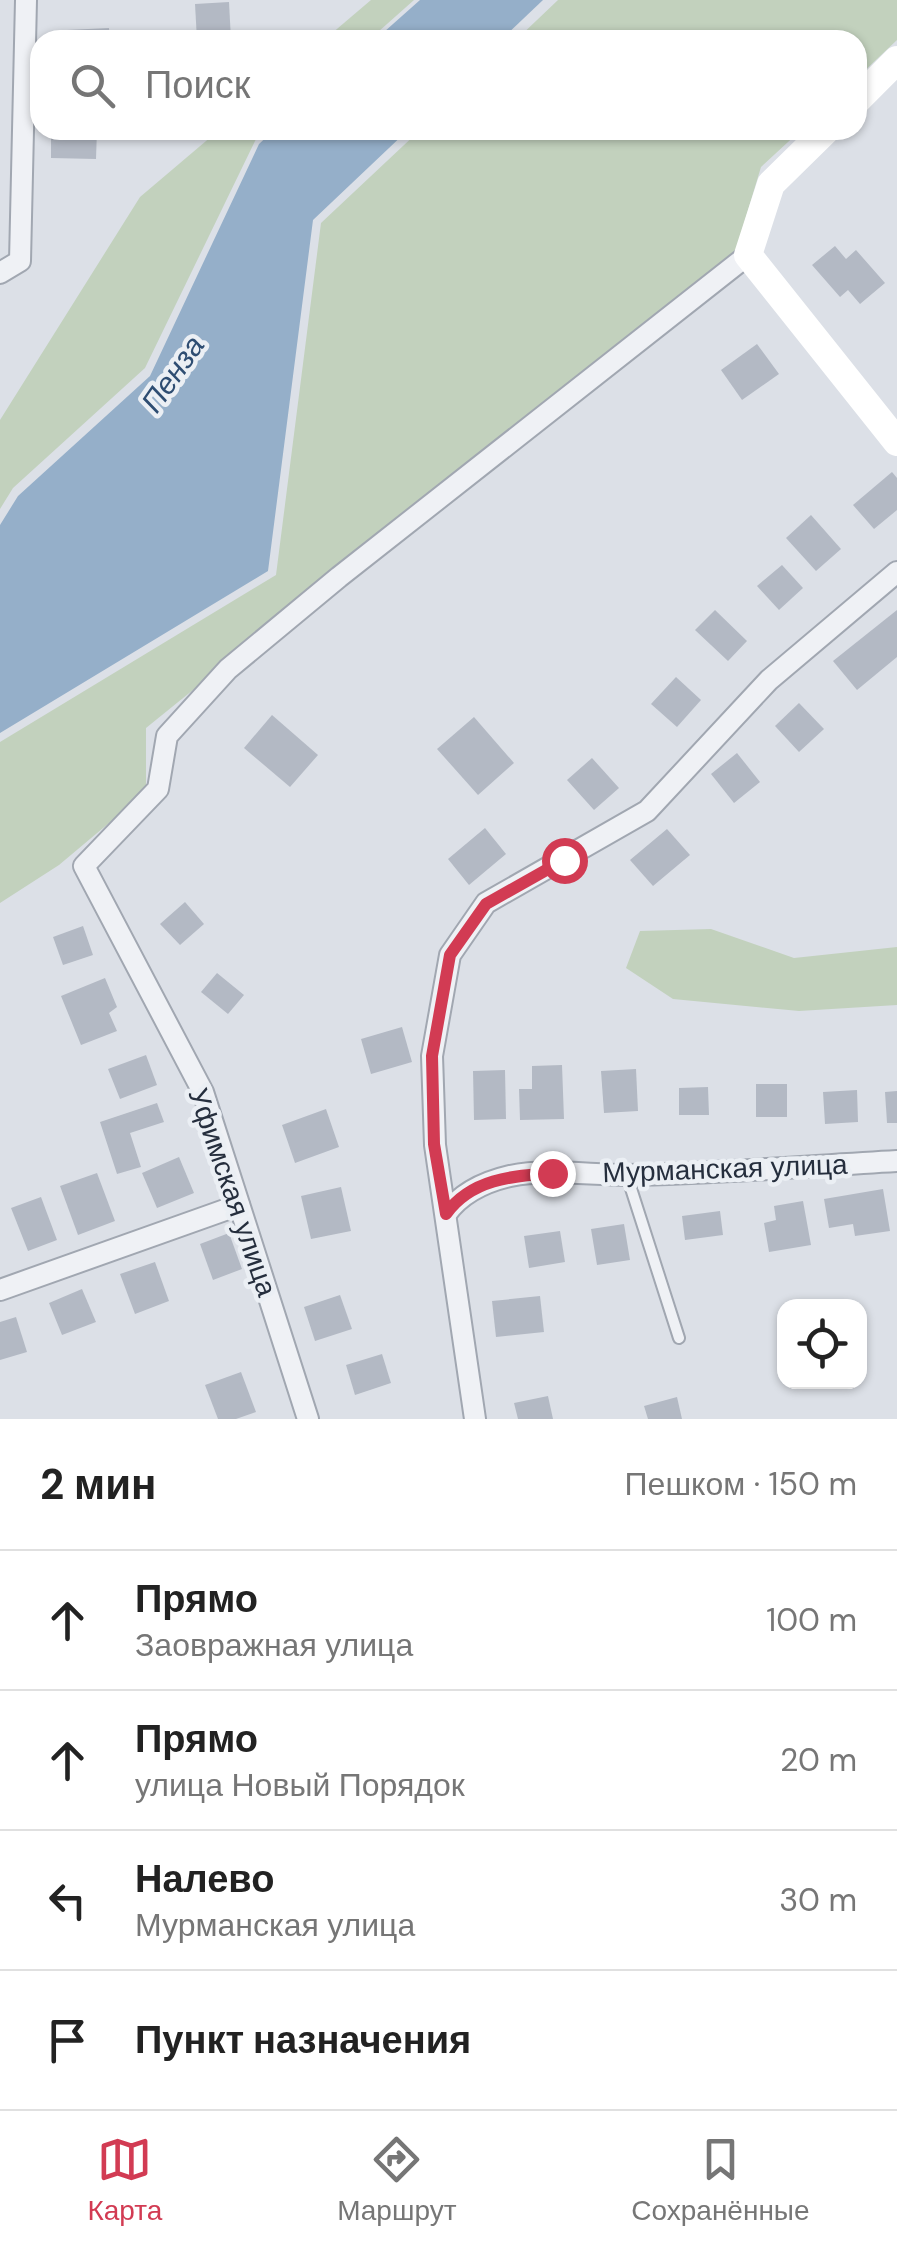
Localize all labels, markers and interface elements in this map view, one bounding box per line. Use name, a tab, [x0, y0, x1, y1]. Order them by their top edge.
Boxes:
search box	[30, 30, 867, 140]
icon: search	[65, 58, 120, 113]
text: Поиск	[145, 60, 250, 110]
water label: Пенза	[132, 328, 213, 420]
route start	[542, 838, 588, 884]
street label: Уфимская улица	[180, 1083, 286, 1302]
street label: Мурманская улица	[602, 1146, 849, 1191]
route end	[530, 1151, 576, 1197]
map controls	[777, 1299, 867, 1389]
button: locate	[777, 1299, 867, 1389]
text: 2 мин	[40, 1457, 156, 1512]
text: Пешком · 150 m	[625, 1463, 857, 1505]
text: Прямо	[135, 1574, 258, 1624]
icon: ahead	[40, 1593, 95, 1648]
text: 100 m	[766, 1599, 857, 1641]
text: Заовражная улица	[135, 1624, 413, 1666]
text: Прямо	[135, 1714, 258, 1764]
icon: ahead	[40, 1733, 95, 1788]
text: 20 m	[780, 1739, 857, 1781]
text: улица Новый Порядок	[135, 1764, 465, 1806]
text: Налево	[135, 1854, 274, 1904]
icon: left	[40, 1873, 95, 1928]
text: 30 m	[779, 1879, 857, 1921]
text: Мурманская улица	[135, 1904, 415, 1946]
icon: arrive	[40, 2013, 95, 2068]
text: Пункт назначения	[135, 2015, 471, 2065]
tab: Карта	[87, 2132, 162, 2229]
tab: Маршрут	[337, 2132, 456, 2229]
tab: Сохранённые	[631, 2132, 810, 2229]

